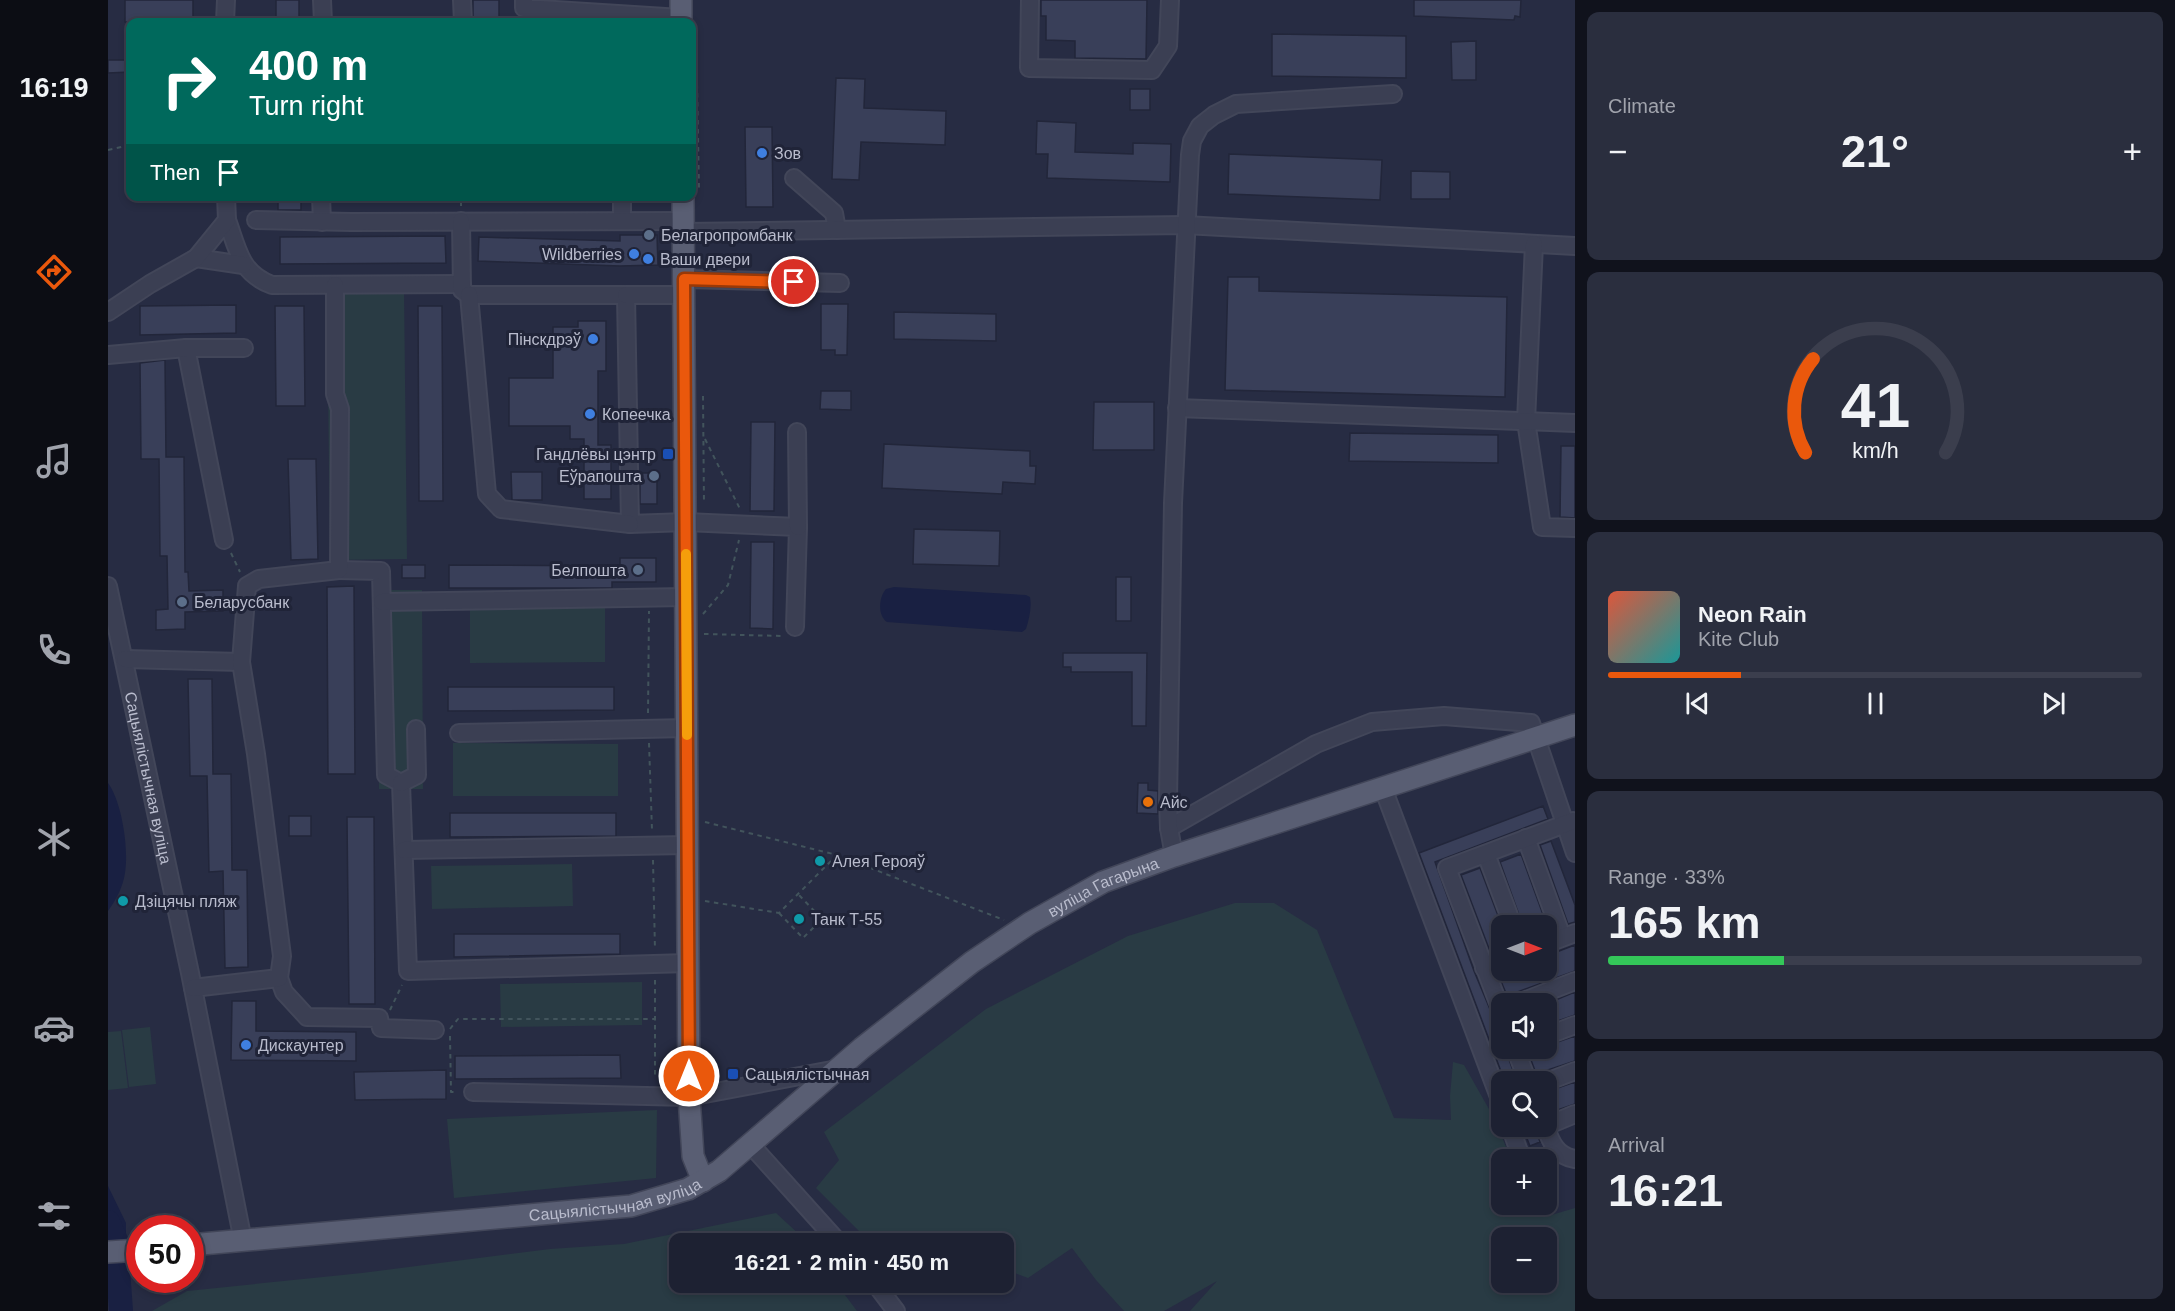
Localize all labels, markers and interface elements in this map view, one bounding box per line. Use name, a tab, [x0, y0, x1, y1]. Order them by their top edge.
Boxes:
icon: right	[150, 42, 228, 120]
text: 400 m	[249, 42, 368, 89]
text: 16:19	[19, 73, 89, 103]
text: Turn right	[249, 91, 364, 121]
text: Climate	[1608, 95, 1676, 117]
text: 21°	[1841, 126, 1909, 177]
text: −	[1608, 133, 1627, 170]
text: +	[2123, 133, 2142, 170]
place label: Зов	[774, 145, 801, 162]
marker: Зов	[755, 146, 769, 160]
icon: arrive	[212, 156, 245, 189]
text: Then	[150, 160, 200, 185]
place label: Белагропромбанк	[661, 227, 794, 244]
marker: Белагропромбанк	[642, 228, 656, 242]
place label: Wildberries	[542, 246, 622, 263]
marker: Wildberries	[627, 247, 641, 261]
icon: directions	[33, 251, 75, 293]
place label: Ваши двери	[660, 251, 750, 268]
marker: Ваши двери	[641, 252, 655, 266]
pin	[768, 256, 819, 307]
icon: arrive	[777, 265, 810, 298]
place label: Пінскдрэў	[508, 331, 581, 348]
marker: Пінскдрэў	[586, 332, 600, 346]
text: 41	[1840, 371, 1910, 440]
place label: Копеечка	[602, 406, 671, 423]
marker: Копеечка	[583, 407, 597, 421]
text: km/h	[1852, 439, 1898, 463]
icon: music	[33, 440, 75, 482]
place label: Гандлёвы цэнтр	[536, 446, 656, 463]
marker: Гандлёвы цэнтр	[661, 447, 675, 461]
place label: Еўрапошта	[559, 468, 642, 485]
marker: Еўрапошта	[647, 469, 661, 483]
place label: Белпошта	[551, 562, 626, 579]
marker: Белпошта	[631, 563, 645, 577]
place label: Беларусбанк	[194, 594, 290, 611]
marker: Беларусбанк	[175, 595, 189, 609]
text: Neon Rain	[1698, 602, 1807, 627]
text: Kite Club	[1698, 628, 1779, 650]
icon: phone	[33, 629, 75, 671]
icon: previous	[1681, 687, 1714, 720]
icon: pause	[1859, 687, 1892, 720]
icon: next	[2037, 687, 2070, 720]
street label: Сацыялістычная вуліца	[122, 690, 175, 866]
place label: Айс	[1160, 794, 1188, 811]
marker: Айс	[1141, 795, 1155, 809]
icon: climate	[33, 818, 75, 860]
place label: Алея Герояў	[832, 853, 925, 870]
marker: Алея Герояў	[813, 854, 827, 868]
street label: вуліца Гагарына	[1045, 854, 1161, 920]
text: Range · 33%	[1608, 866, 1725, 888]
place label: Дзіцячы пляж	[135, 893, 237, 910]
marker: Дзіцячы пляж	[116, 894, 130, 908]
text: 165 km	[1608, 897, 1761, 948]
place label: Танк Т-55	[811, 911, 882, 928]
marker: Танк Т-55	[792, 912, 806, 926]
north arrow	[1491, 915, 1557, 981]
map controls	[1491, 915, 1557, 1293]
button: sound	[1491, 993, 1557, 1059]
icon: car	[33, 1007, 75, 1049]
place label: Дискаунтер	[258, 1037, 344, 1054]
marker: Дискаунтер	[239, 1038, 253, 1052]
position arrow	[657, 1044, 721, 1108]
place label: Сацыялістычная	[745, 1066, 869, 1083]
marker: Сацыялістычная	[726, 1067, 740, 1081]
button: search	[1491, 1071, 1557, 1137]
text: Arrival	[1608, 1134, 1665, 1156]
button: +	[1491, 1149, 1557, 1215]
text: 16:21	[1608, 1165, 1723, 1216]
street label: Сацыялістычная вуліца	[528, 1175, 704, 1224]
icon: filters	[33, 1195, 75, 1237]
speed limit sign: 50	[126, 1215, 204, 1293]
button: −	[1491, 1227, 1557, 1293]
text: 16:21 · 2 min · 450 m	[734, 1250, 949, 1275]

